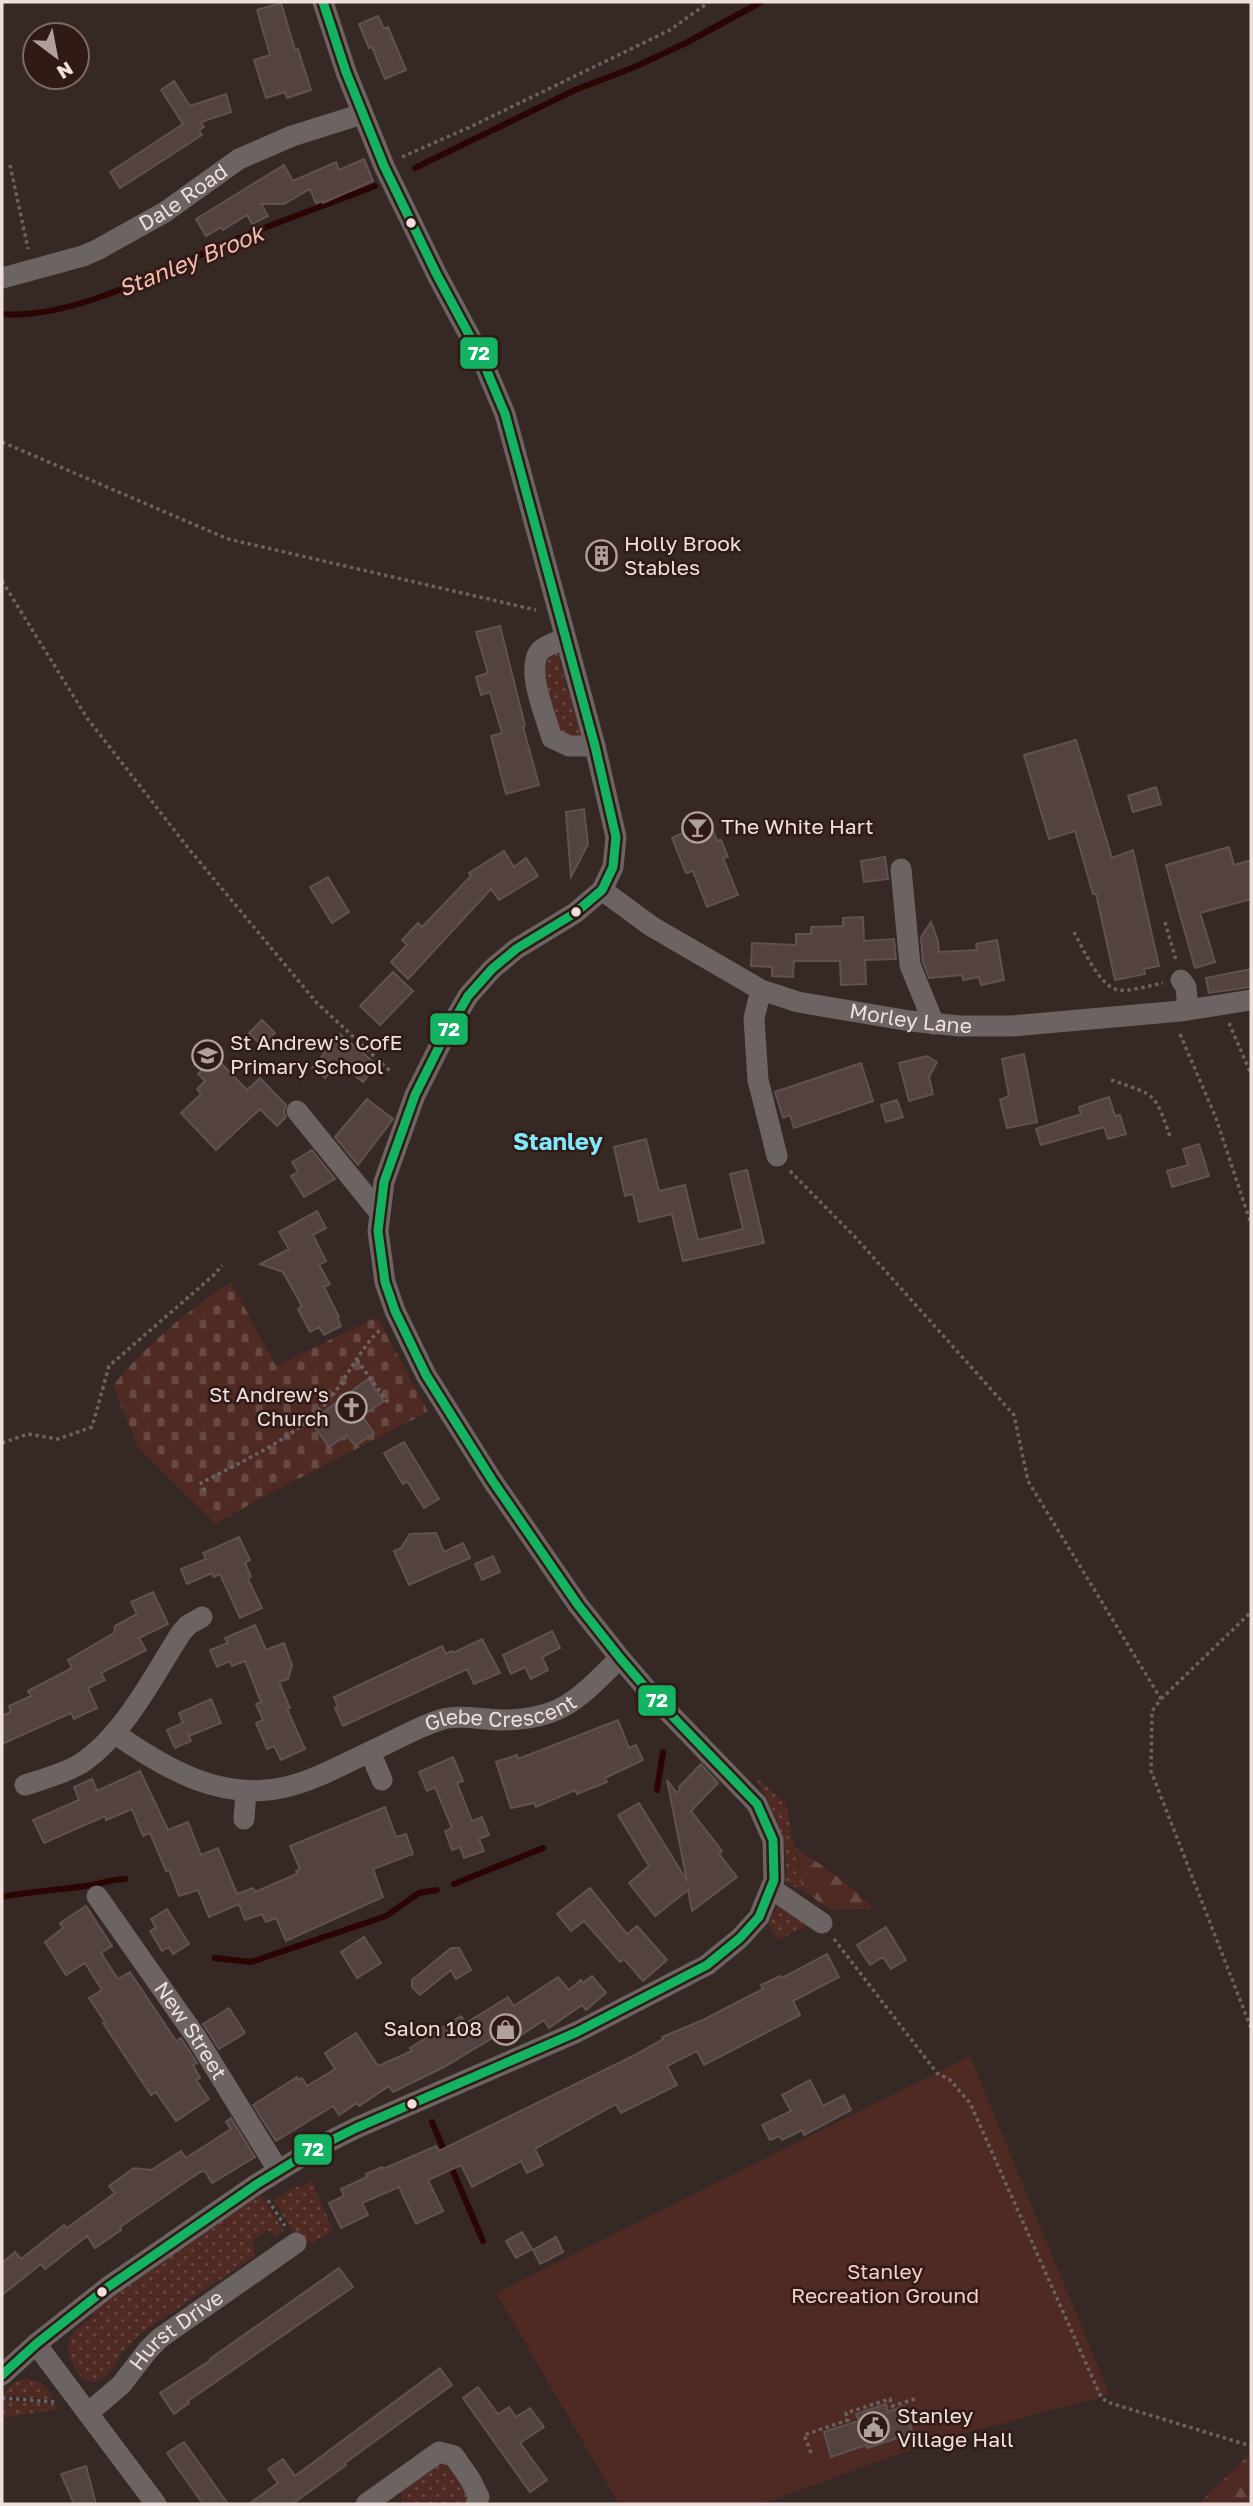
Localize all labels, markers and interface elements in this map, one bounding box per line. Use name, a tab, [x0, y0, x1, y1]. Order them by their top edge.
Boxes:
north arrow	[21, 21, 91, 91]
text: N	[53, 57, 77, 84]
street label: Dale Road	[134, 158, 232, 236]
unlabelled marker	[404, 216, 418, 230]
water label: Stanley Brook	[114, 218, 269, 302]
line badge: 72	[459, 336, 499, 370]
text: 72	[468, 341, 490, 364]
place label: Holly Brook Stables	[624, 530, 742, 580]
building icon: Holly Brook Stables	[584, 539, 618, 573]
bar icon: The White Hart	[681, 810, 715, 844]
place label: The White Hart	[721, 813, 874, 839]
unlabelled marker	[569, 905, 583, 919]
street label: Morley Lane	[848, 997, 972, 1038]
line badge: 72	[429, 1012, 469, 1046]
text: 72	[438, 1017, 460, 1040]
place label: St Andrew's CofE Primary School	[230, 1029, 402, 1079]
school or university icon: St Andrew's CofE Primary School	[190, 1038, 224, 1072]
district label: Stanley	[513, 1126, 604, 1155]
place label: St Andrew's Church	[209, 1381, 329, 1431]
church icon: St Andrew's Church	[335, 1390, 369, 1424]
line badge: 72	[637, 1684, 677, 1717]
street label: Glebe Crescent	[421, 1688, 581, 1736]
text: 72	[646, 1688, 668, 1711]
street label: New Street	[149, 1976, 233, 2084]
shop icon: Salon 108	[488, 2012, 522, 2046]
place label: Salon 108	[383, 2015, 482, 2041]
unlabelled marker	[405, 2097, 419, 2111]
line badge: 72	[293, 2133, 333, 2166]
text: 72	[302, 2137, 324, 2160]
park label: Stanley Recreation Ground	[791, 2258, 979, 2308]
street label: Hurst Drive	[123, 2284, 228, 2375]
unlabelled marker	[95, 2285, 109, 2299]
place label: Stanley Village Hall	[897, 2402, 1014, 2452]
public building icon: Stanley Village Hall	[857, 2411, 891, 2445]

